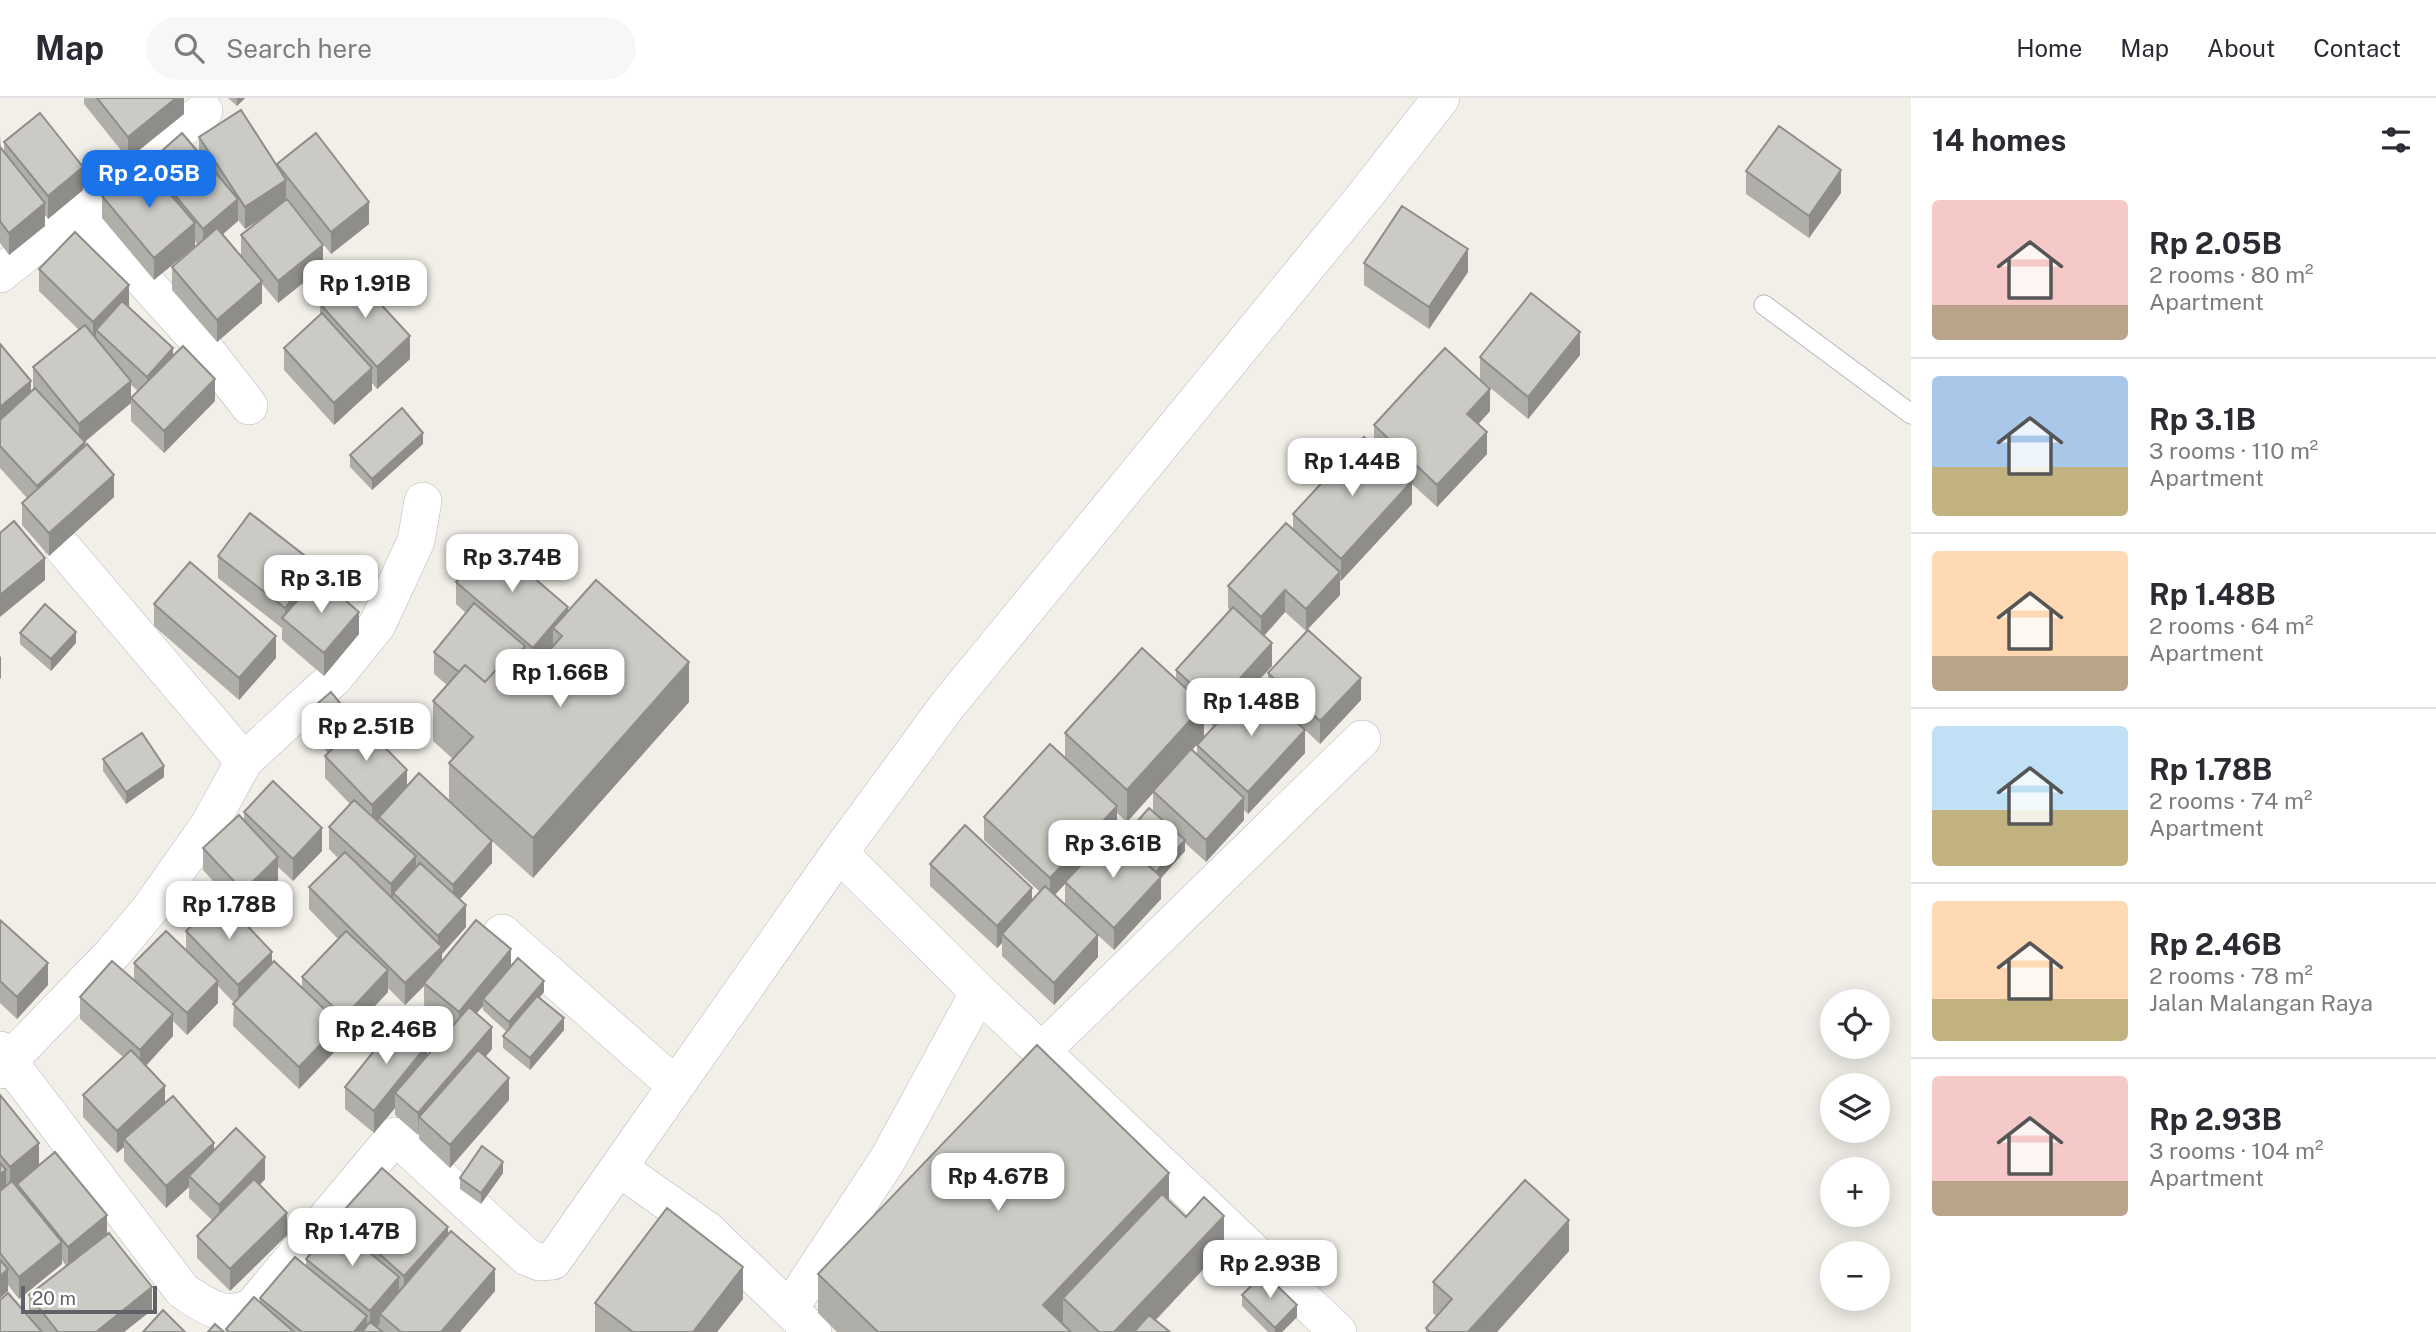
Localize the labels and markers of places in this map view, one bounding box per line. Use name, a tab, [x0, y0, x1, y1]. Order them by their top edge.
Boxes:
pin: Rp 2.05B	[77, 150, 221, 210]
pin: Rp 1.91B	[293, 260, 437, 320]
pin: Rp 1.44B	[1280, 438, 1424, 498]
pin: Rp 3.74B	[440, 534, 584, 594]
pin: Rp 3.1B	[256, 556, 386, 615]
pin: Rp 1.66B	[488, 650, 632, 709]
pin: Rp 1.48B	[1179, 678, 1323, 738]
pin: Rp 2.51B	[294, 704, 438, 763]
pin: Rp 3.61B	[1041, 820, 1185, 880]
pin: Rp 1.78B	[157, 882, 301, 941]
pin: Rp 2.46B	[314, 1006, 458, 1066]
pin: Rp 4.67B	[926, 1154, 1070, 1213]
pin: Rp 1.47B	[280, 1208, 424, 1268]
pin: Rp 2.93B	[1198, 1240, 1342, 1300]

